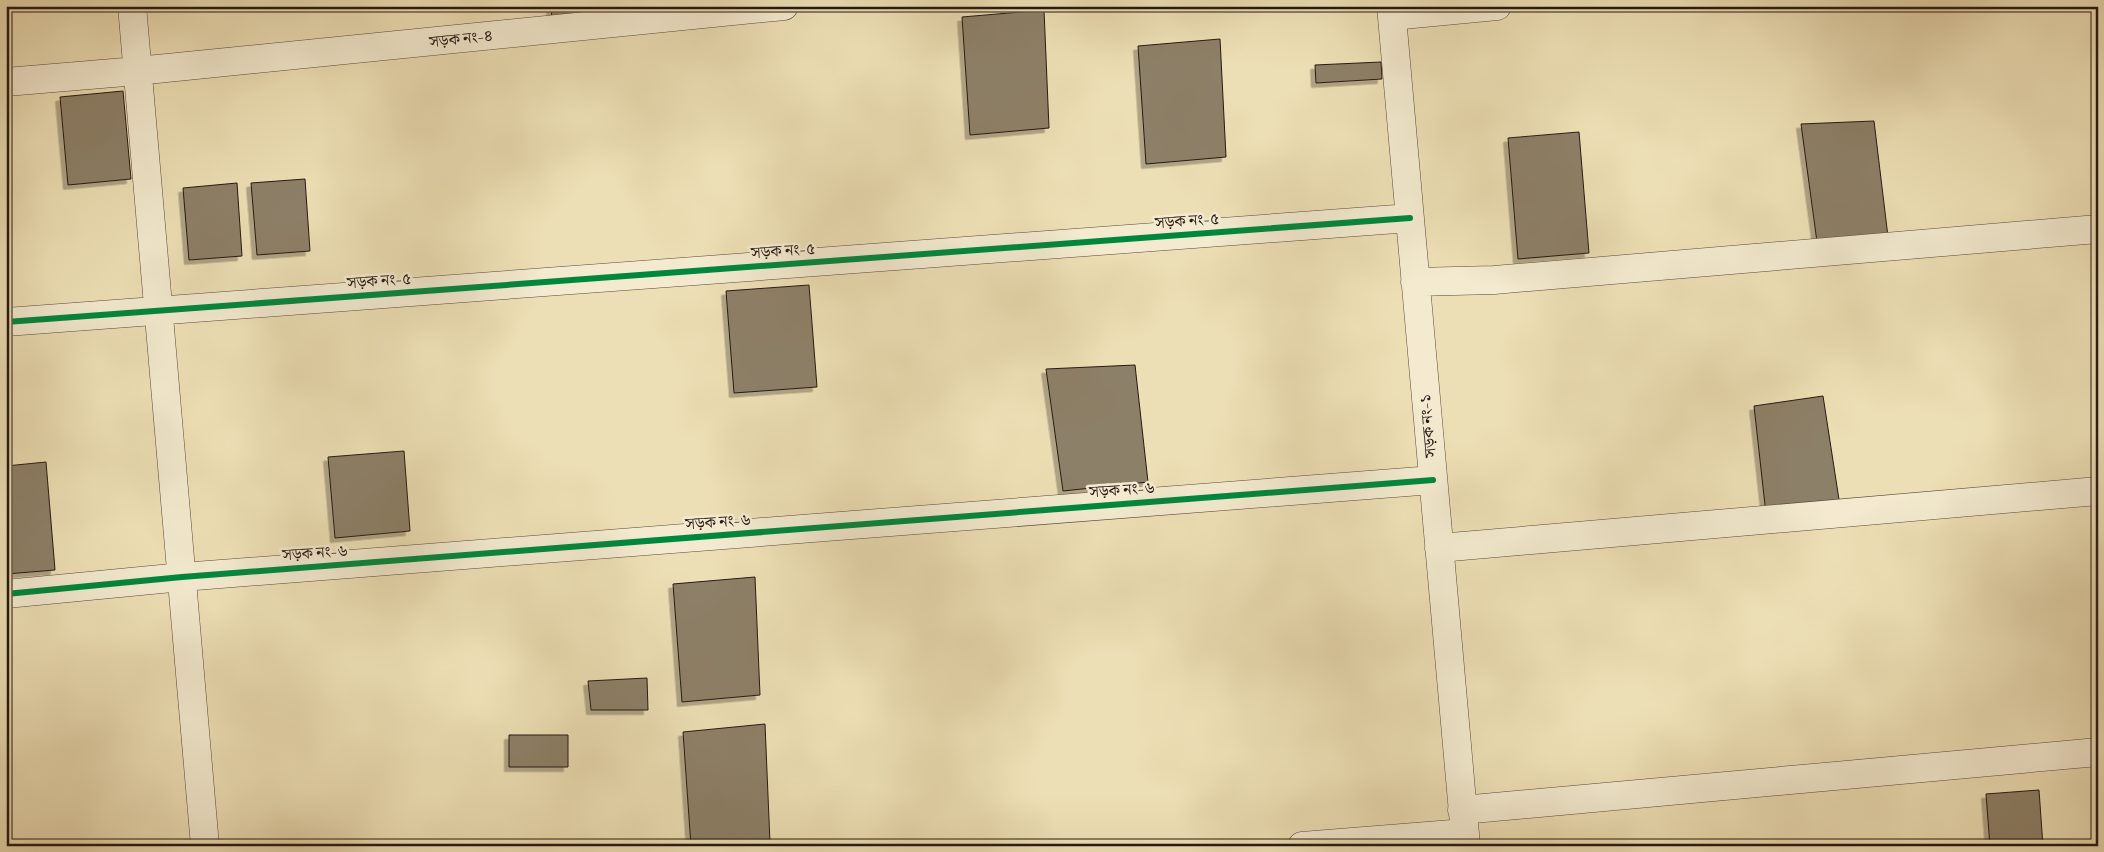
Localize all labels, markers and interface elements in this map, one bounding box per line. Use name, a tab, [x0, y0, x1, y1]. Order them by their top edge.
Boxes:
street label: সড়ক নং-৪	[427, 26, 494, 52]
street label: সড়ক নং-৫	[1153, 209, 1220, 233]
street label: সড়ক নং-৫	[749, 239, 816, 263]
street label: সড়ক নং-৫	[345, 269, 412, 293]
street label: সড়ক নং-১	[1415, 394, 1441, 459]
street label: সড়ক নং-৬	[1087, 478, 1156, 502]
street label: সড়ক নং-৬	[683, 510, 752, 534]
street label: সড়ক নং-৬	[280, 541, 349, 565]

